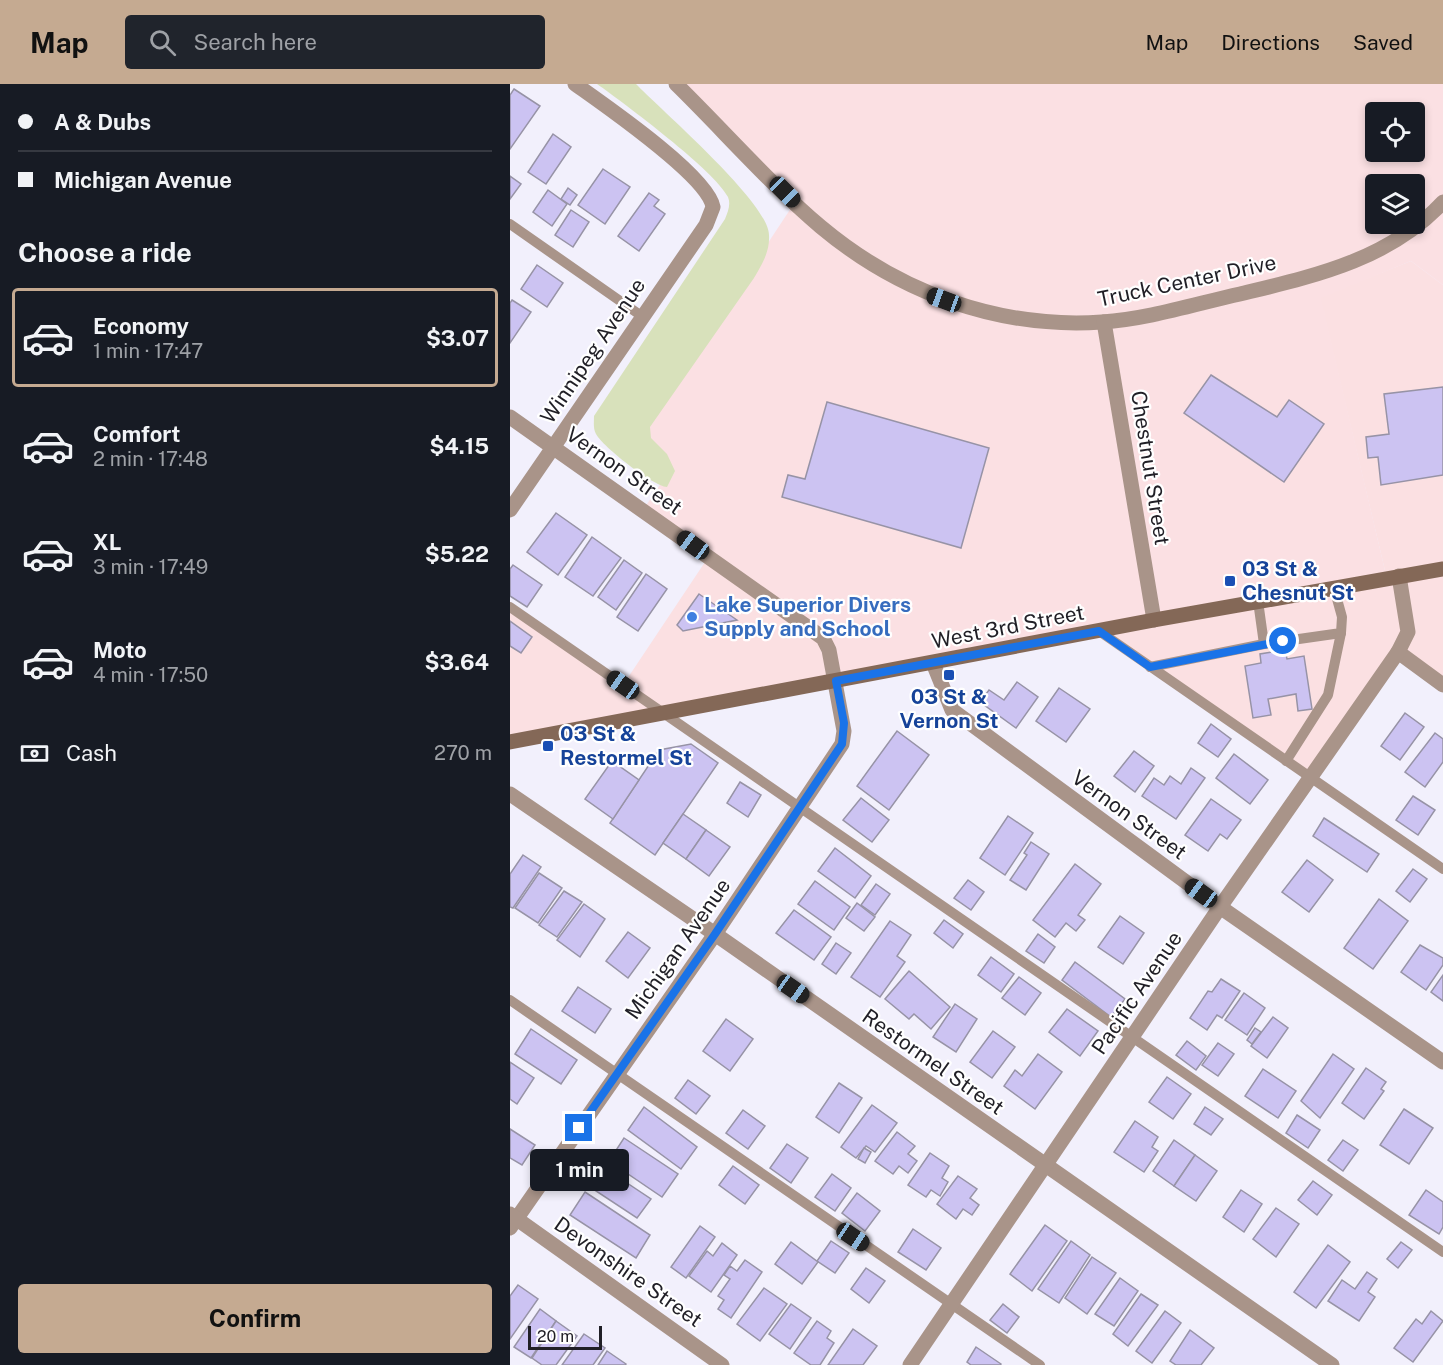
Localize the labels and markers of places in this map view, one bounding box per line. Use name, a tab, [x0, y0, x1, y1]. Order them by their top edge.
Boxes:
place label: 03 St & Chesnut St	[1242, 556, 1354, 605]
marker: 03 St & Chesnut St	[1223, 574, 1237, 588]
place label: Lake Superior Divers Supply and School	[704, 592, 911, 641]
marker: Lake Superior Divers Supply and School	[685, 610, 699, 624]
marker: 03 St & Vernon St	[942, 668, 956, 682]
place label: 03 St & Vernon St	[899, 684, 999, 733]
place label: 03 St & Restormel St	[560, 721, 692, 770]
marker: 03 St & Restormel St	[541, 739, 555, 753]

